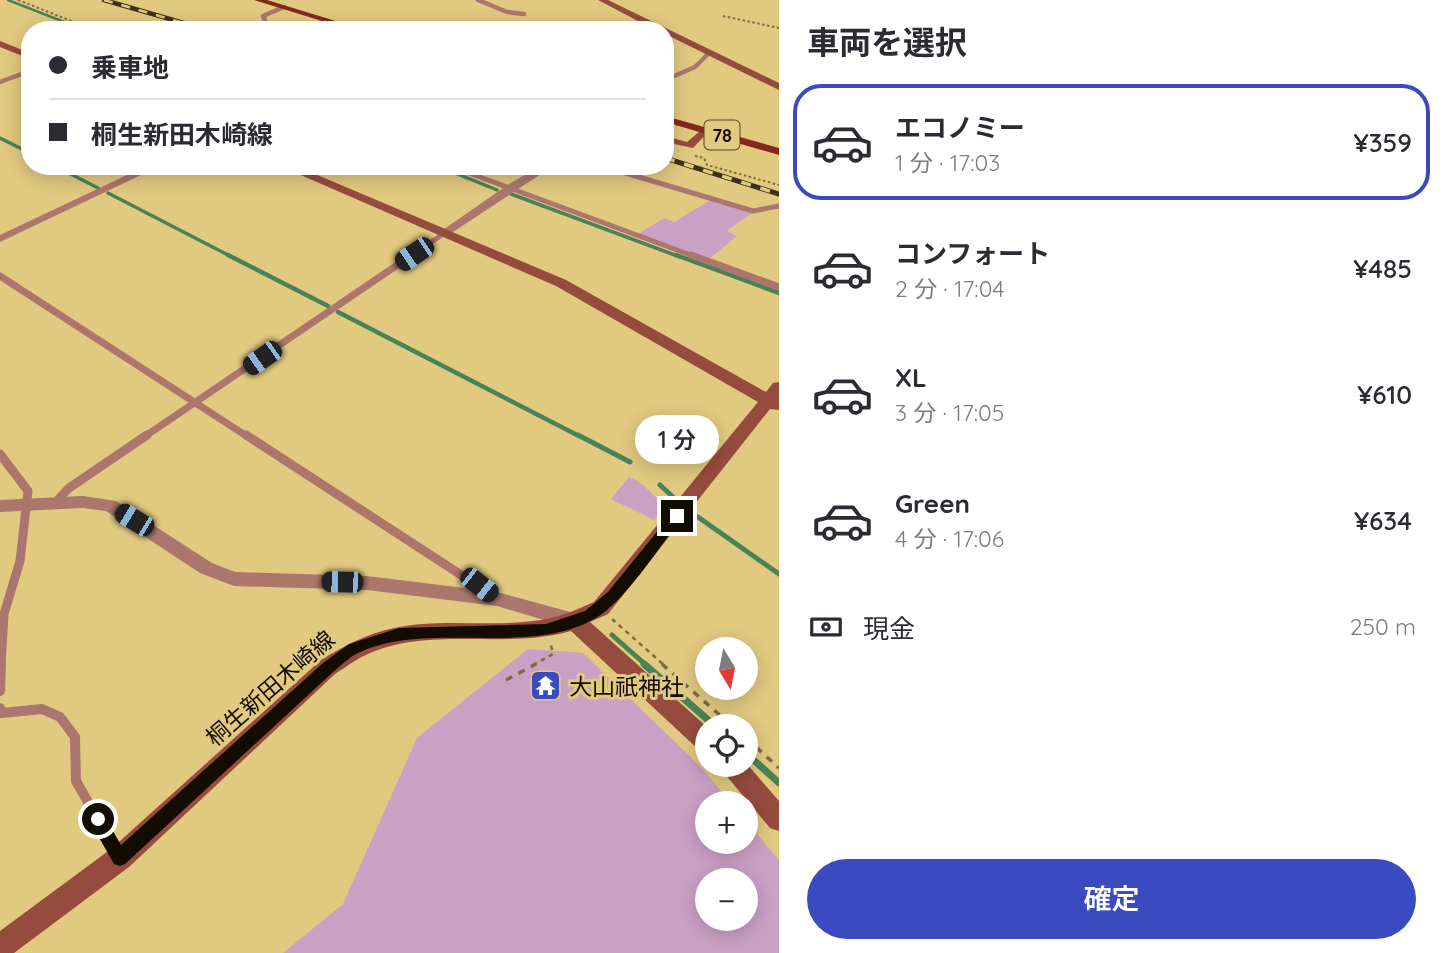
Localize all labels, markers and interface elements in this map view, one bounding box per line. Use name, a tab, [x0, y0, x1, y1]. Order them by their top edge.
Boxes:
text: 車両を選択	[807, 22, 967, 62]
text: 乗車地	[91, 51, 169, 84]
icon: car	[811, 111, 874, 174]
text: エコノミー	[895, 111, 1025, 144]
text: 桐生新田木崎線	[91, 118, 273, 151]
road number: 78	[704, 120, 740, 150]
text: ¥359	[1354, 126, 1412, 159]
text: 1 分 · 17:03	[895, 148, 1000, 177]
car	[391, 234, 438, 274]
icon: car	[811, 237, 874, 300]
text: コンフォート	[895, 237, 1050, 270]
text: ¥485	[1353, 252, 1412, 285]
text: 2 分 · 17:04	[895, 274, 1004, 303]
car	[239, 337, 286, 379]
text: XL	[895, 361, 927, 394]
icon: car	[811, 363, 874, 426]
text: ¥610	[1357, 378, 1412, 411]
text: 3 分 · 17:05	[895, 398, 1004, 427]
callout: 1 分	[635, 414, 719, 463]
text: 1 分	[658, 425, 696, 454]
text: Green	[895, 487, 970, 520]
icon: car	[811, 489, 874, 552]
car	[111, 500, 158, 540]
route end	[661, 500, 693, 532]
text: ¥634	[1354, 504, 1412, 537]
text: 4 分 · 17:06	[895, 524, 1004, 553]
car	[456, 564, 503, 606]
car	[321, 571, 364, 593]
icon: cash	[807, 608, 845, 646]
text: 現金	[863, 612, 915, 645]
text: 250 m	[1350, 612, 1416, 641]
street label: 桐生新田木崎線	[200, 624, 340, 752]
north arrow	[695, 637, 758, 700]
map controls	[695, 637, 758, 931]
temple icon: 大山祇神社	[529, 669, 563, 703]
place label: 大山祇神社	[569, 672, 684, 701]
button: locate	[695, 714, 758, 777]
button: +	[695, 791, 758, 854]
route start	[82, 803, 114, 835]
button: 確定	[807, 859, 1416, 939]
button: −	[695, 868, 758, 931]

